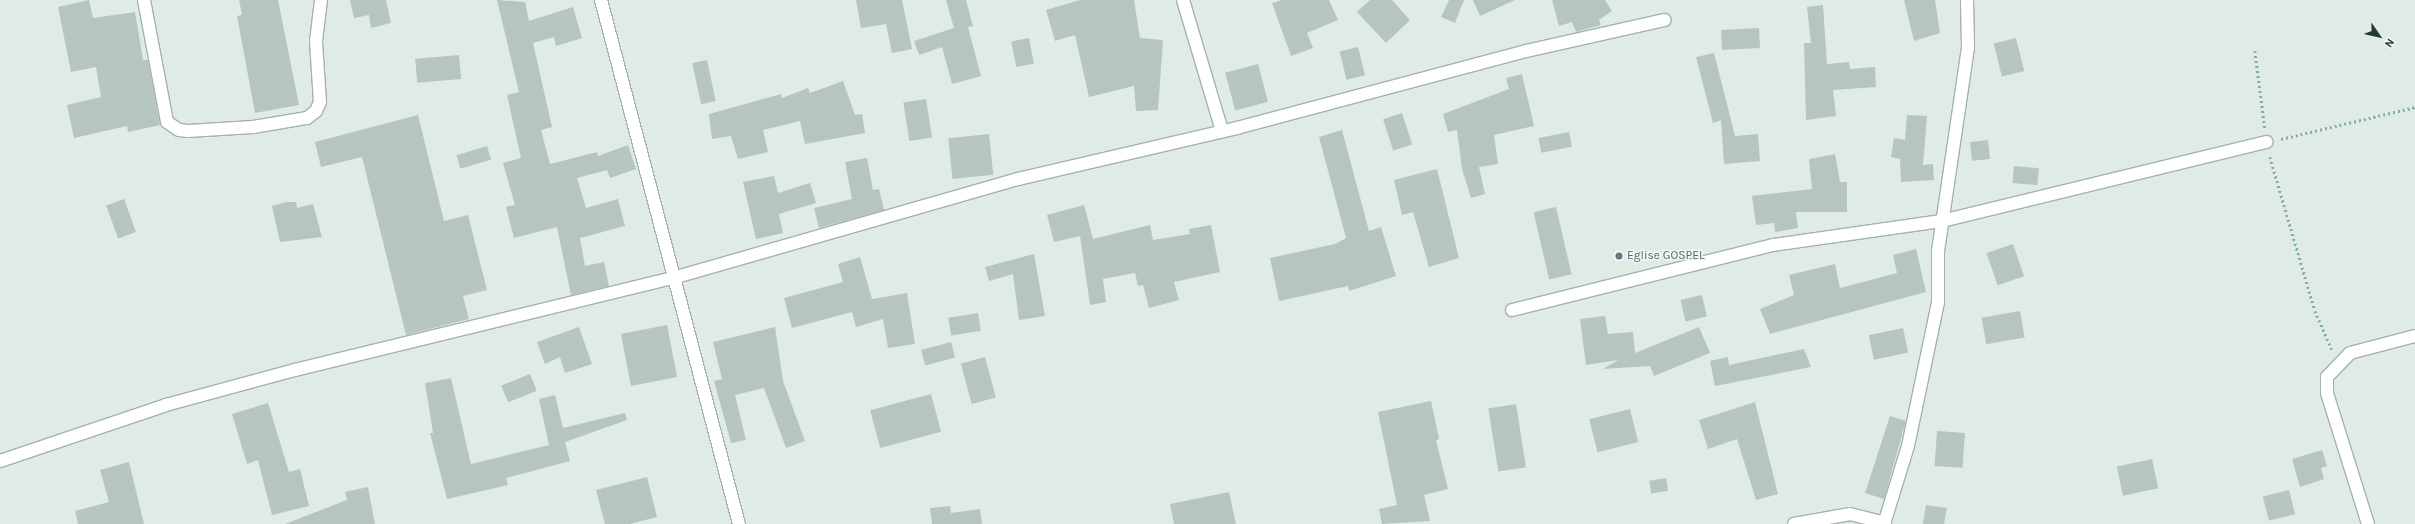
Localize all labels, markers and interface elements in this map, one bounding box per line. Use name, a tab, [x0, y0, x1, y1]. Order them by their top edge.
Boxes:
north arrow	[2359, 16, 2399, 56]
text: N	[2382, 36, 2397, 50]
place label: Eglise GOSPEL	[1627, 249, 1704, 263]
marker: Eglise GOSPEL	[1614, 251, 1624, 261]

